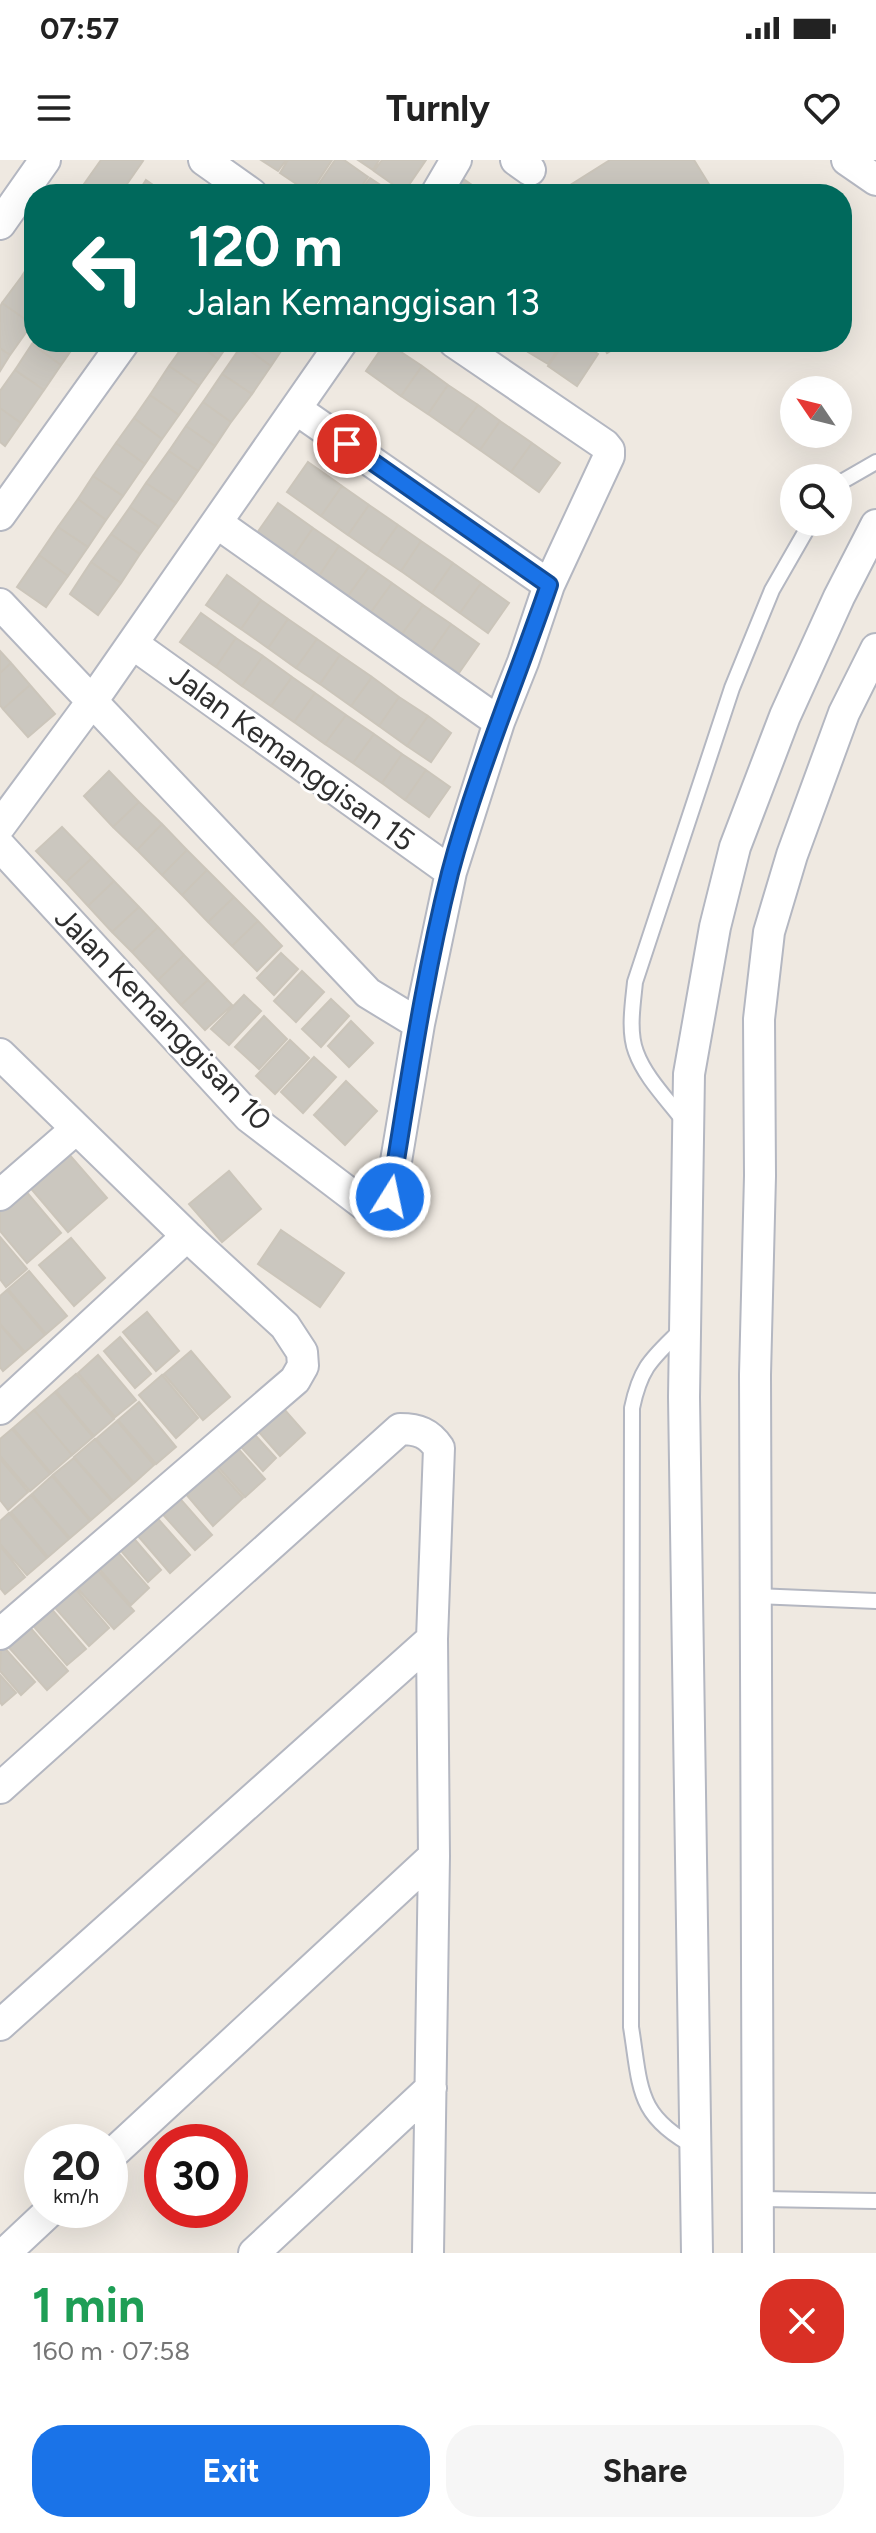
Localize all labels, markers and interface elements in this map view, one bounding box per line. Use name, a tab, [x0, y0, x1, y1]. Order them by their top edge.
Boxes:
text: 07:57	[40, 10, 119, 47]
icon: menu	[32, 86, 76, 130]
icon: heart	[800, 86, 844, 130]
text: Turnly	[386, 87, 490, 130]
text: 120 m	[188, 213, 343, 280]
icon: left	[56, 216, 160, 320]
text: Jalan Kemanggisan 13	[188, 281, 540, 324]
north arrow	[780, 376, 852, 448]
map controls	[780, 376, 852, 536]
pin	[313, 410, 381, 478]
icon: arrive	[325, 422, 369, 466]
button: search	[780, 464, 852, 536]
street label: Jalan Kemanggisan 15	[162, 656, 422, 859]
street label: Jalan Kemanggisan 10	[47, 899, 279, 1138]
position arrow	[348, 1155, 432, 1239]
speed limit sign: 30	[144, 2124, 248, 2228]
text: 20	[51, 2142, 101, 2190]
text: km/h	[53, 2184, 99, 2208]
text: 1 min	[32, 2276, 145, 2334]
button: close	[760, 2279, 844, 2363]
text: 160 m · 07:58	[32, 2335, 190, 2367]
button: Exit	[32, 2425, 430, 2517]
button: Share	[446, 2425, 844, 2517]

